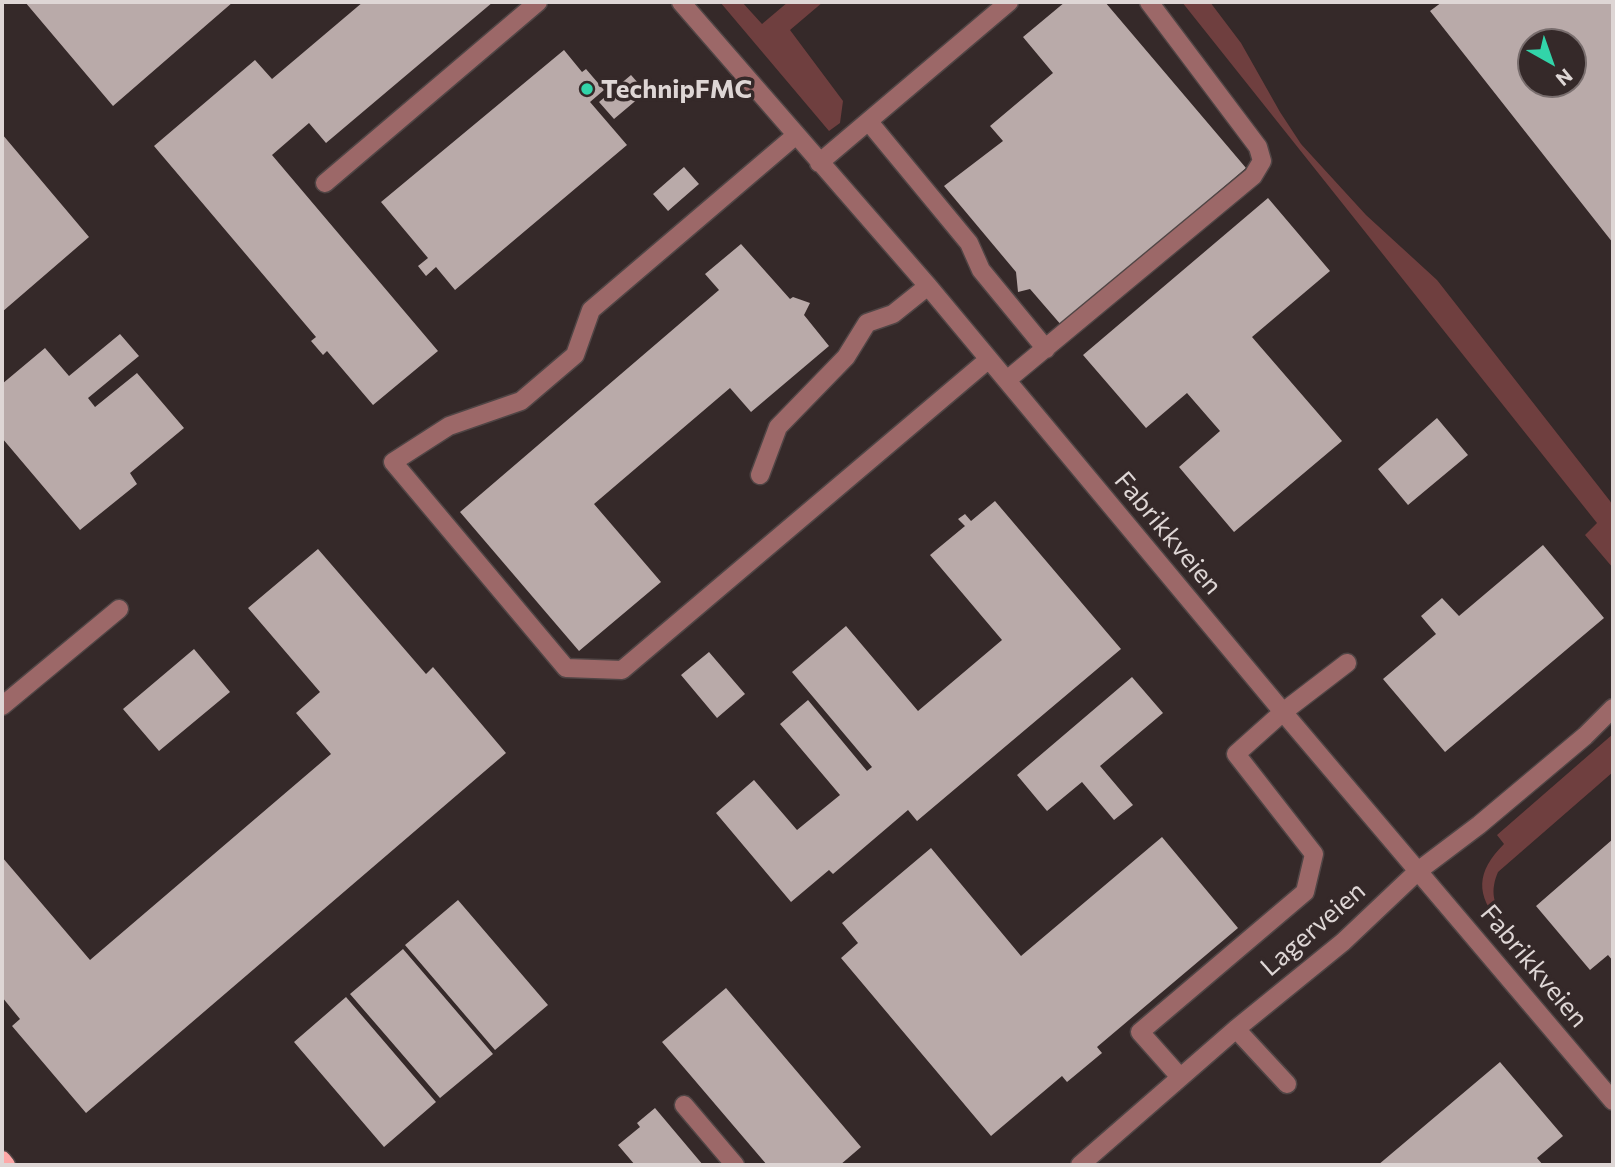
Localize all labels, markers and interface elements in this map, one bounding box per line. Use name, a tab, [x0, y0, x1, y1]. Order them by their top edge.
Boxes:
north arrow	[1517, 28, 1587, 98]
text: N	[1552, 65, 1577, 91]
place label: TechnipFMC	[601, 73, 752, 105]
marker: TechnipFMC	[579, 81, 595, 97]
street label: Fabrikkveien	[1108, 465, 1228, 601]
street label: Lagerveien	[1254, 875, 1372, 983]
street label: Fabrikkveien	[1474, 898, 1594, 1034]

